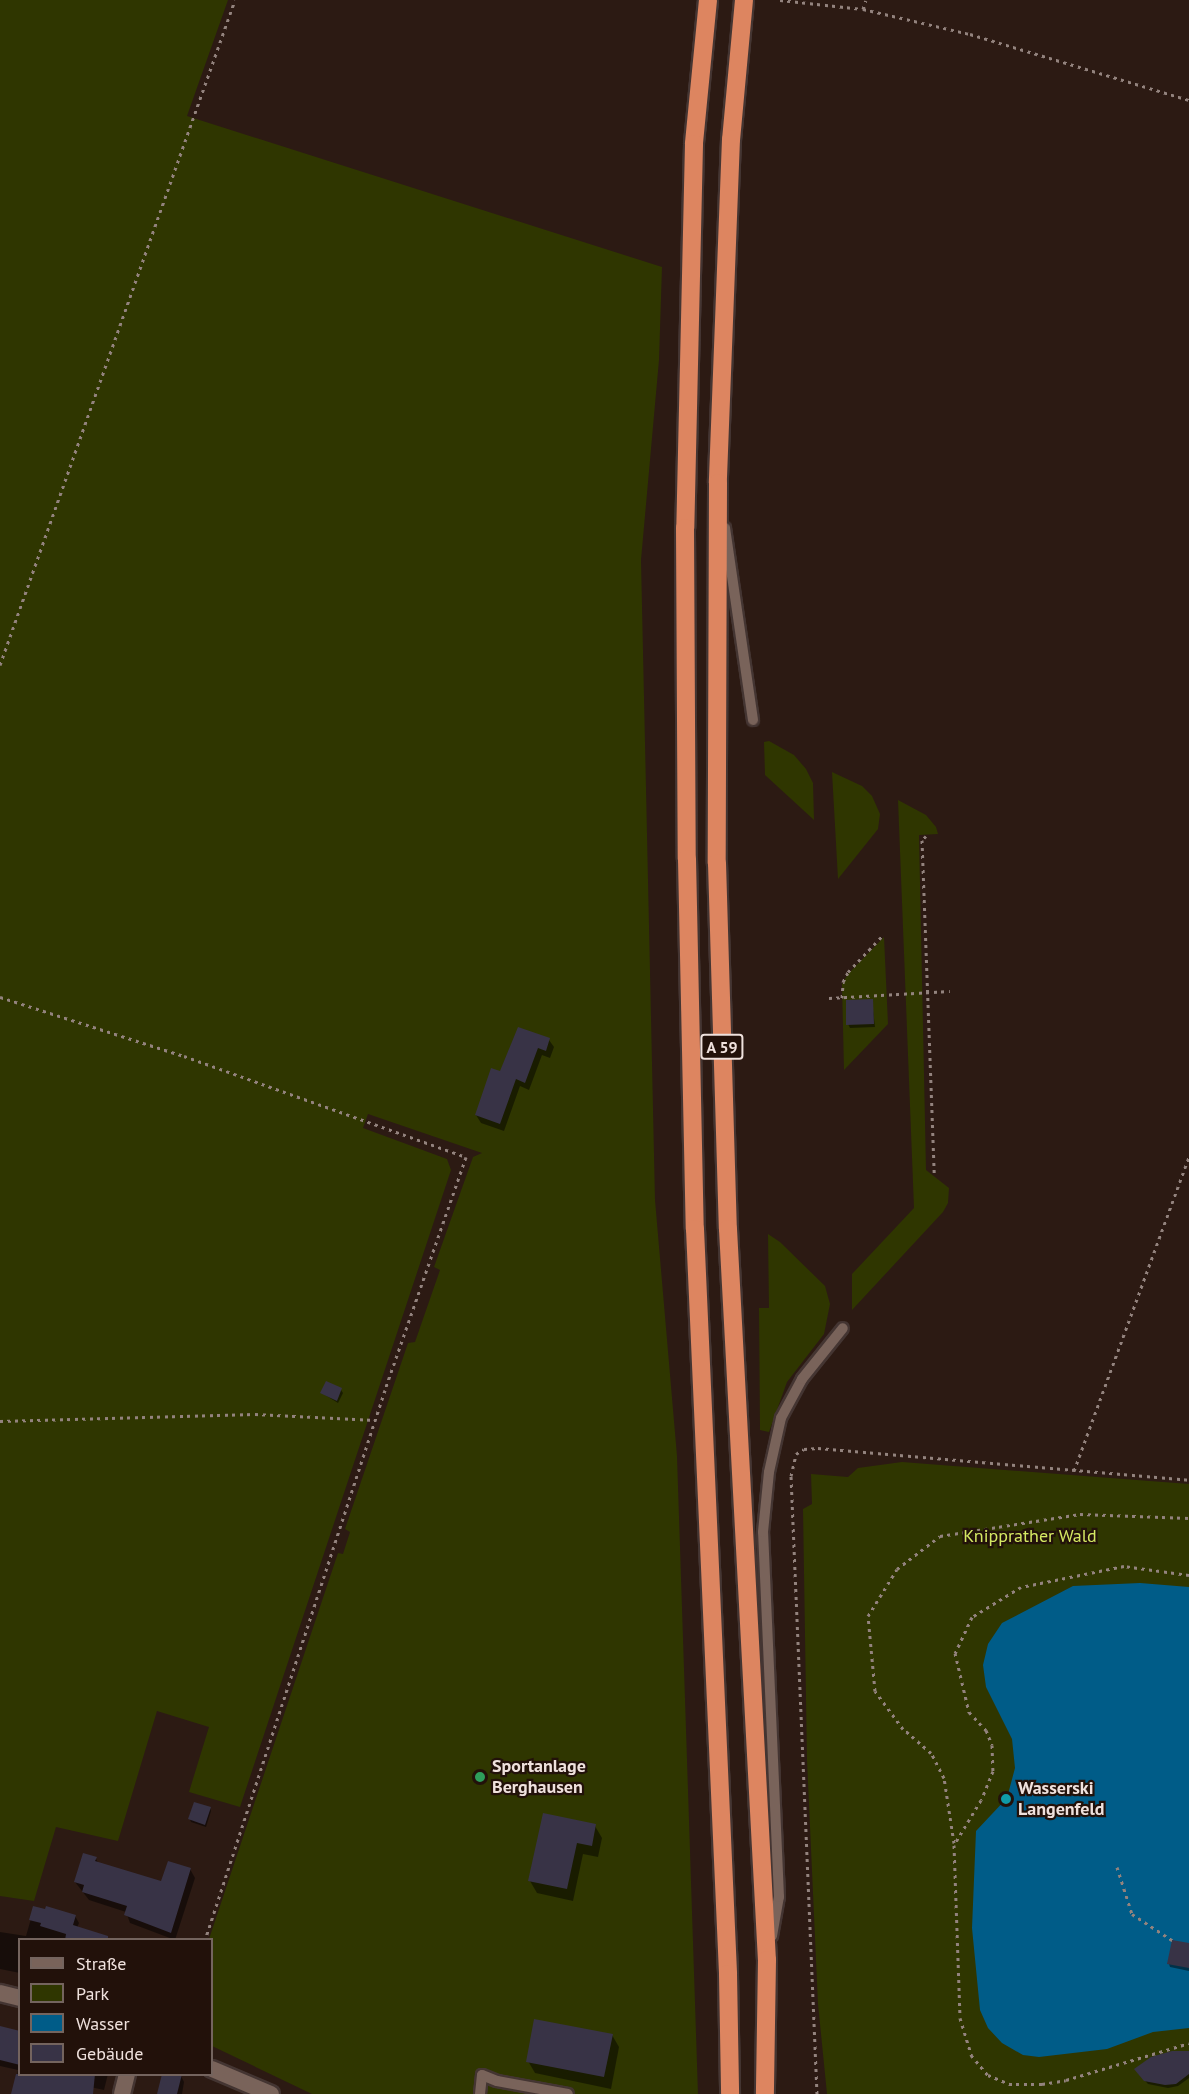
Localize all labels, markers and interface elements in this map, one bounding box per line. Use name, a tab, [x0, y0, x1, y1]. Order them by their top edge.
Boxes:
road number: A 59	[700, 1034, 744, 1060]
park label: Knipprather Wald	[963, 1525, 1097, 1547]
place label: Sportanlage Berghausen	[492, 1756, 586, 1798]
marker: Sportanlage Berghausen	[473, 1770, 487, 1784]
place label: Wasserski Langenfeld	[1018, 1778, 1104, 1820]
marker: Wasserski Langenfeld	[999, 1792, 1013, 1806]
legend	[18, 1938, 213, 2076]
text: Straße	[76, 1952, 127, 1975]
text: Park	[76, 1982, 109, 2005]
text: Wasser	[76, 2012, 130, 2035]
text: Gebäude	[76, 2042, 143, 2065]

